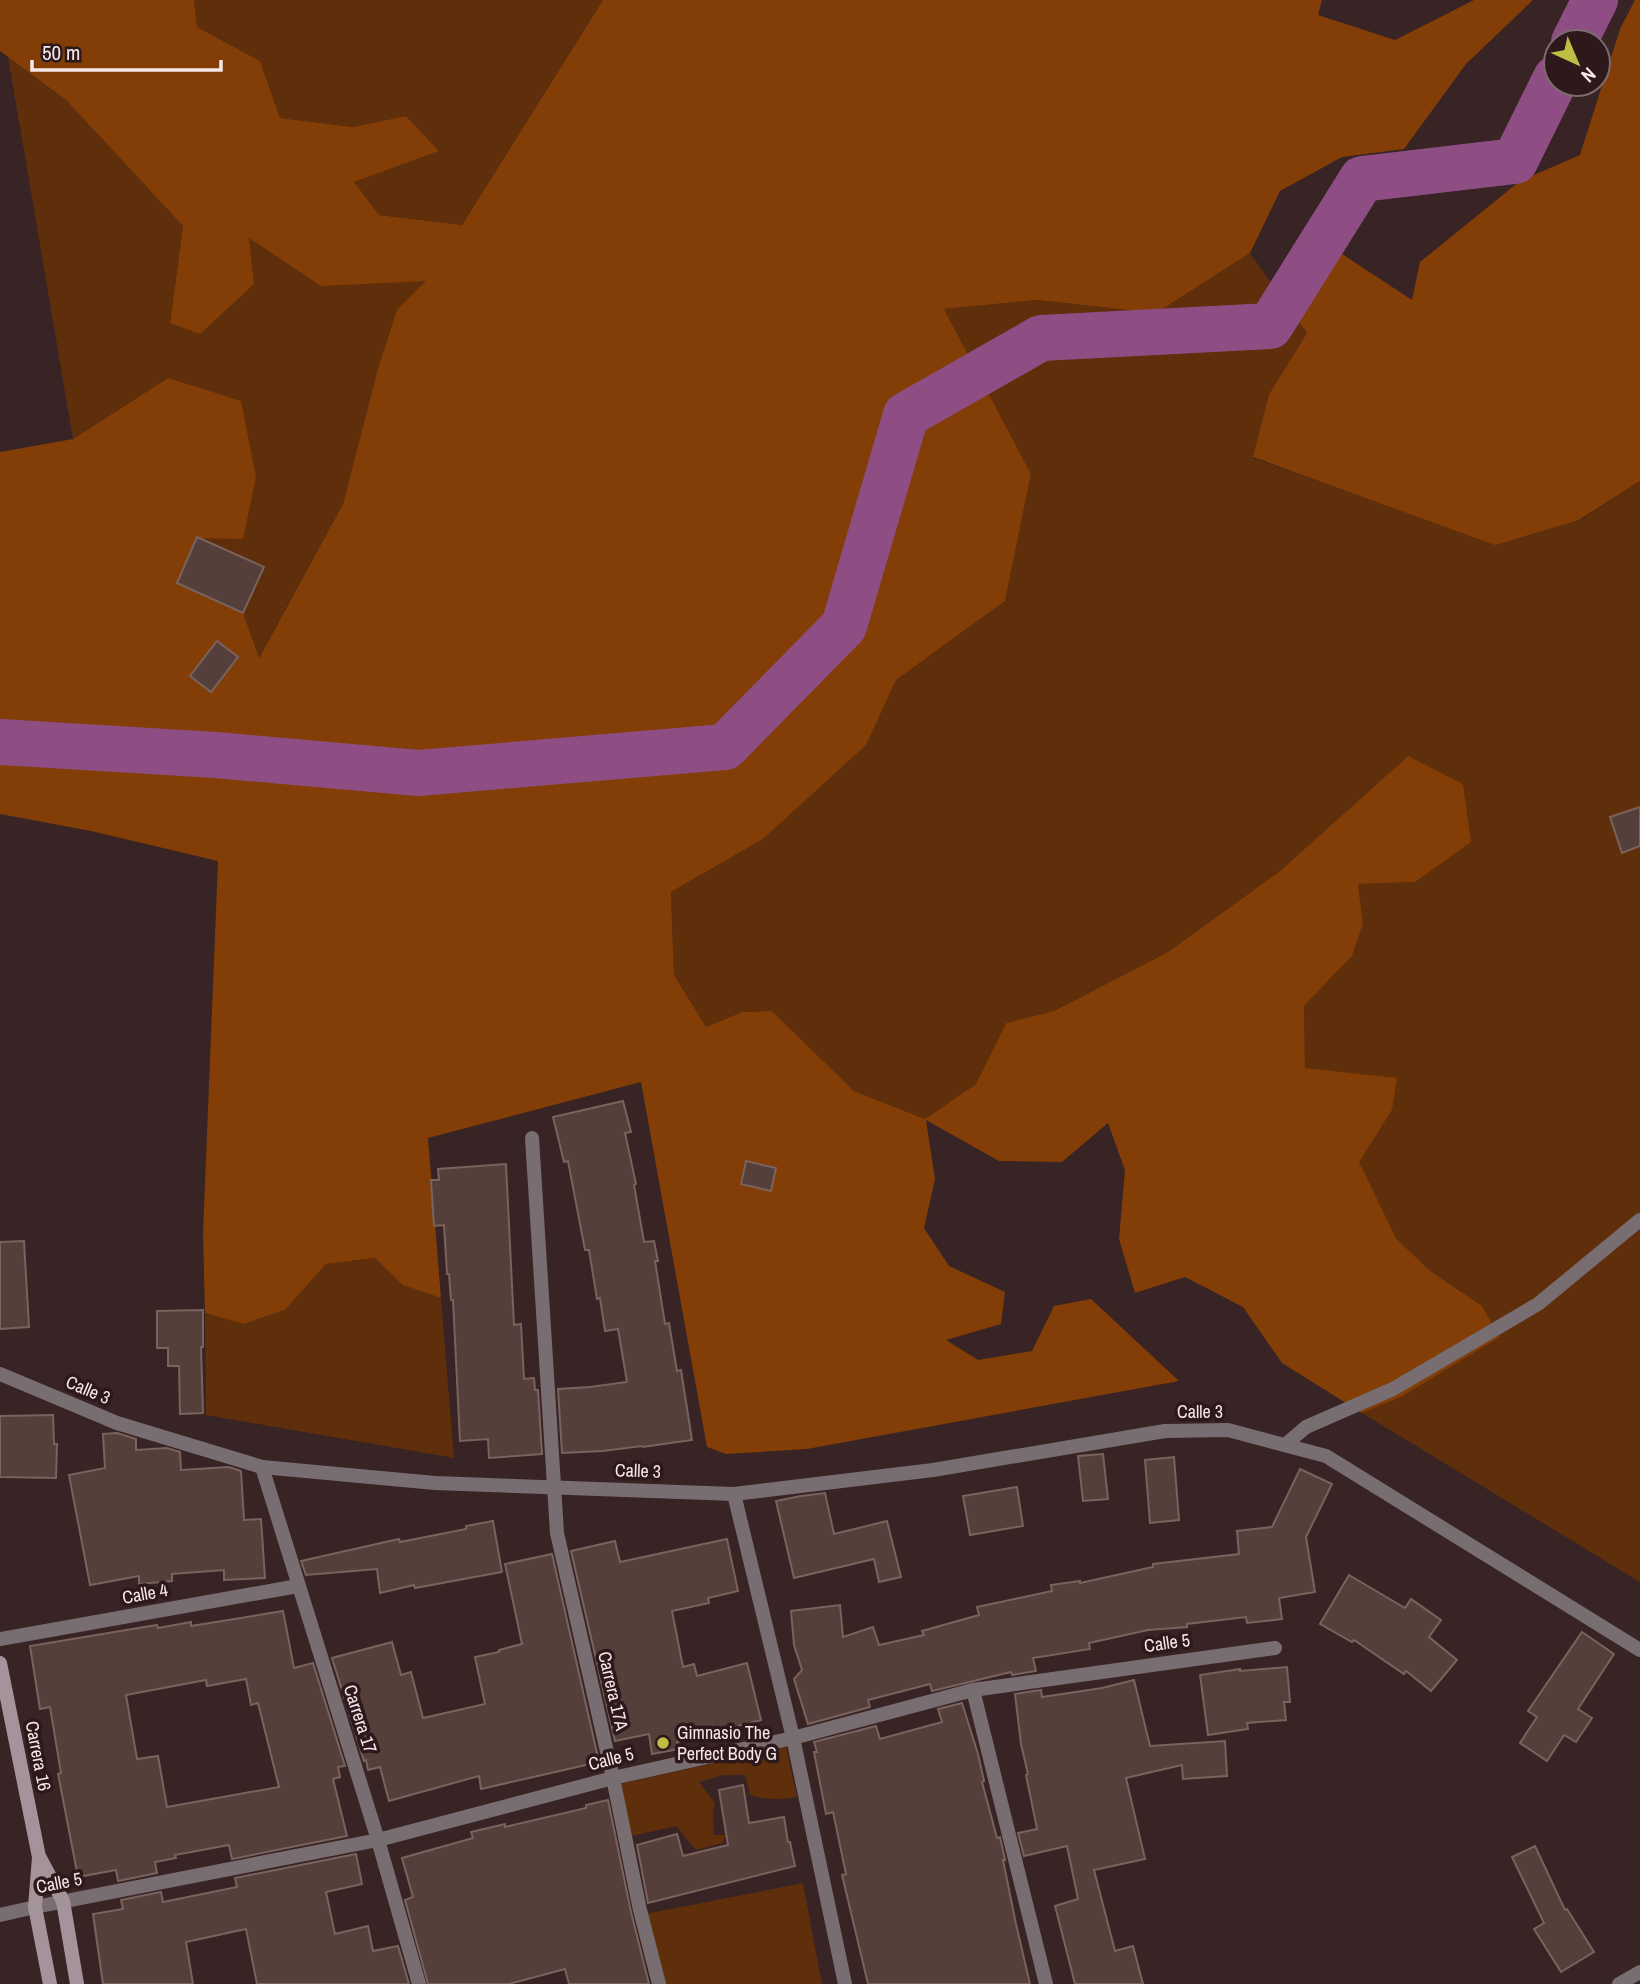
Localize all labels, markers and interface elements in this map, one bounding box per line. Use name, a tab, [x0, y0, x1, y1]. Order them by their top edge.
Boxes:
scale bar	[32, 28, 220, 72]
north arrow	[1542, 28, 1612, 98]
text: 50 m	[42, 38, 80, 67]
text: N	[1576, 62, 1602, 88]
street label: Calle 3	[62, 1369, 114, 1410]
street label: Calle 3	[1177, 1399, 1223, 1424]
street label: Calle 3	[615, 1457, 661, 1484]
street label: Calle 4	[120, 1577, 170, 1610]
street label: Calle 5	[1142, 1627, 1191, 1658]
street label: Carrera 17A	[592, 1649, 635, 1733]
street label: Carrera 17	[338, 1681, 383, 1756]
street label: Carrera 16	[19, 1719, 57, 1793]
place label: Gimnasio The Perfect Body G	[677, 1720, 777, 1766]
marker: Gimnasio The Perfect Body G	[655, 1735, 671, 1751]
street label: Calle 5	[586, 1741, 636, 1776]
street label: Calle 5	[34, 1866, 84, 1899]

